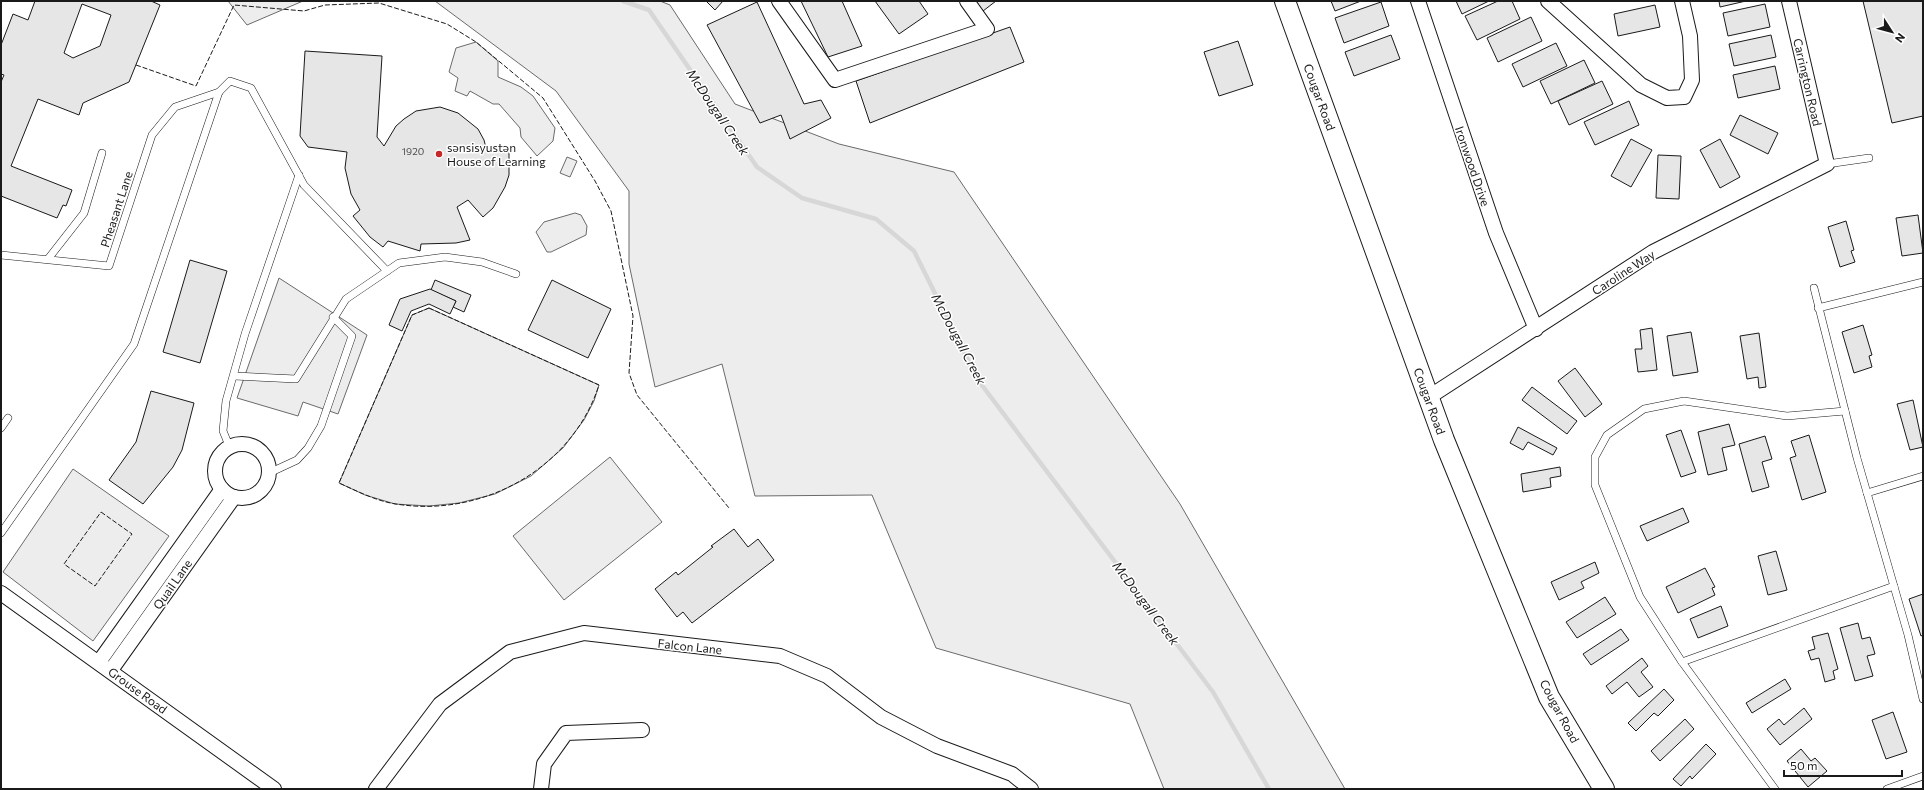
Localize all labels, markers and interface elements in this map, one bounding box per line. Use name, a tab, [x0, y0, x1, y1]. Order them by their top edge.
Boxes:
north arrow	[1872, 12, 1912, 52]
text: N	[1893, 31, 1908, 45]
street label: Carrington Road	[1791, 37, 1825, 127]
street label: Cougar Road	[1301, 62, 1339, 132]
water label: McDougall Creek	[683, 66, 753, 159]
street label: Ironwood Drive	[1453, 124, 1493, 208]
place label: sənsisyustən House of Learning	[447, 140, 546, 168]
house number: 1920	[402, 145, 424, 157]
marker: sənsisyustən House of Learning	[434, 149, 444, 159]
street label: Pheasant Lane	[97, 169, 135, 249]
street label: Caroline Way	[1589, 247, 1657, 297]
water label: McDougall Creek	[928, 291, 990, 388]
street label: Cougar Road	[1411, 366, 1449, 436]
street label: Quail Lane	[150, 556, 194, 612]
water label: McDougall Creek	[1109, 558, 1183, 649]
street label: Falcon Lane	[657, 636, 723, 656]
street label: Grouse Road	[106, 664, 170, 716]
street label: Cougar Road	[1537, 677, 1583, 745]
scale bar	[1784, 752, 1902, 778]
text: 50 m	[1790, 758, 1818, 772]

